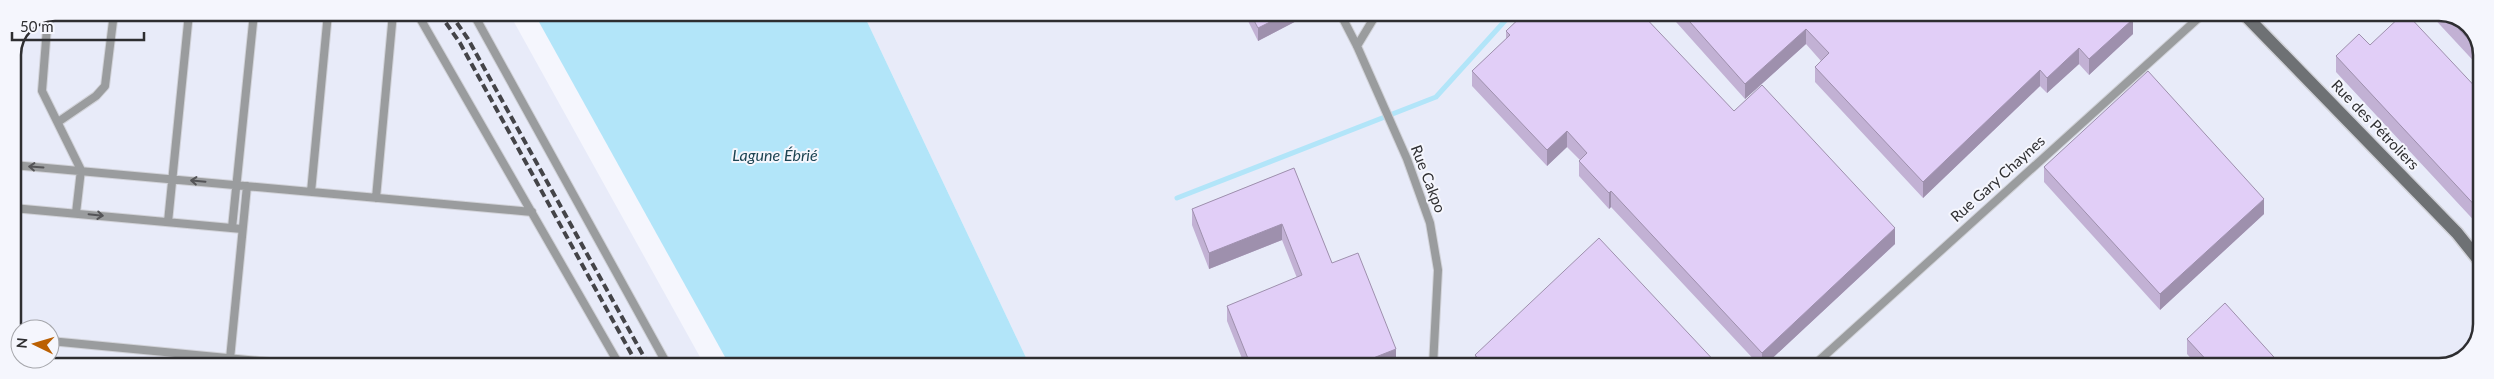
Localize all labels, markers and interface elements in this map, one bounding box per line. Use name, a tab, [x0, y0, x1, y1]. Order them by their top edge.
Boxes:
scale bar	[12, 10, 145, 42]
text: 50 m	[20, 17, 54, 35]
street label: Rue des Pétroliers	[2328, 75, 2423, 173]
street label: Rue Gary Chaynes	[1947, 131, 2048, 225]
street label: Rue Cakpo	[1408, 142, 1450, 215]
water label: Lagune Ébrié	[732, 145, 818, 164]
one-way arrow	[29, 162, 45, 171]
one-way arrow	[190, 177, 206, 186]
one-way arrow	[88, 210, 104, 220]
north arrow	[10, 319, 60, 369]
text: N	[13, 337, 30, 349]

